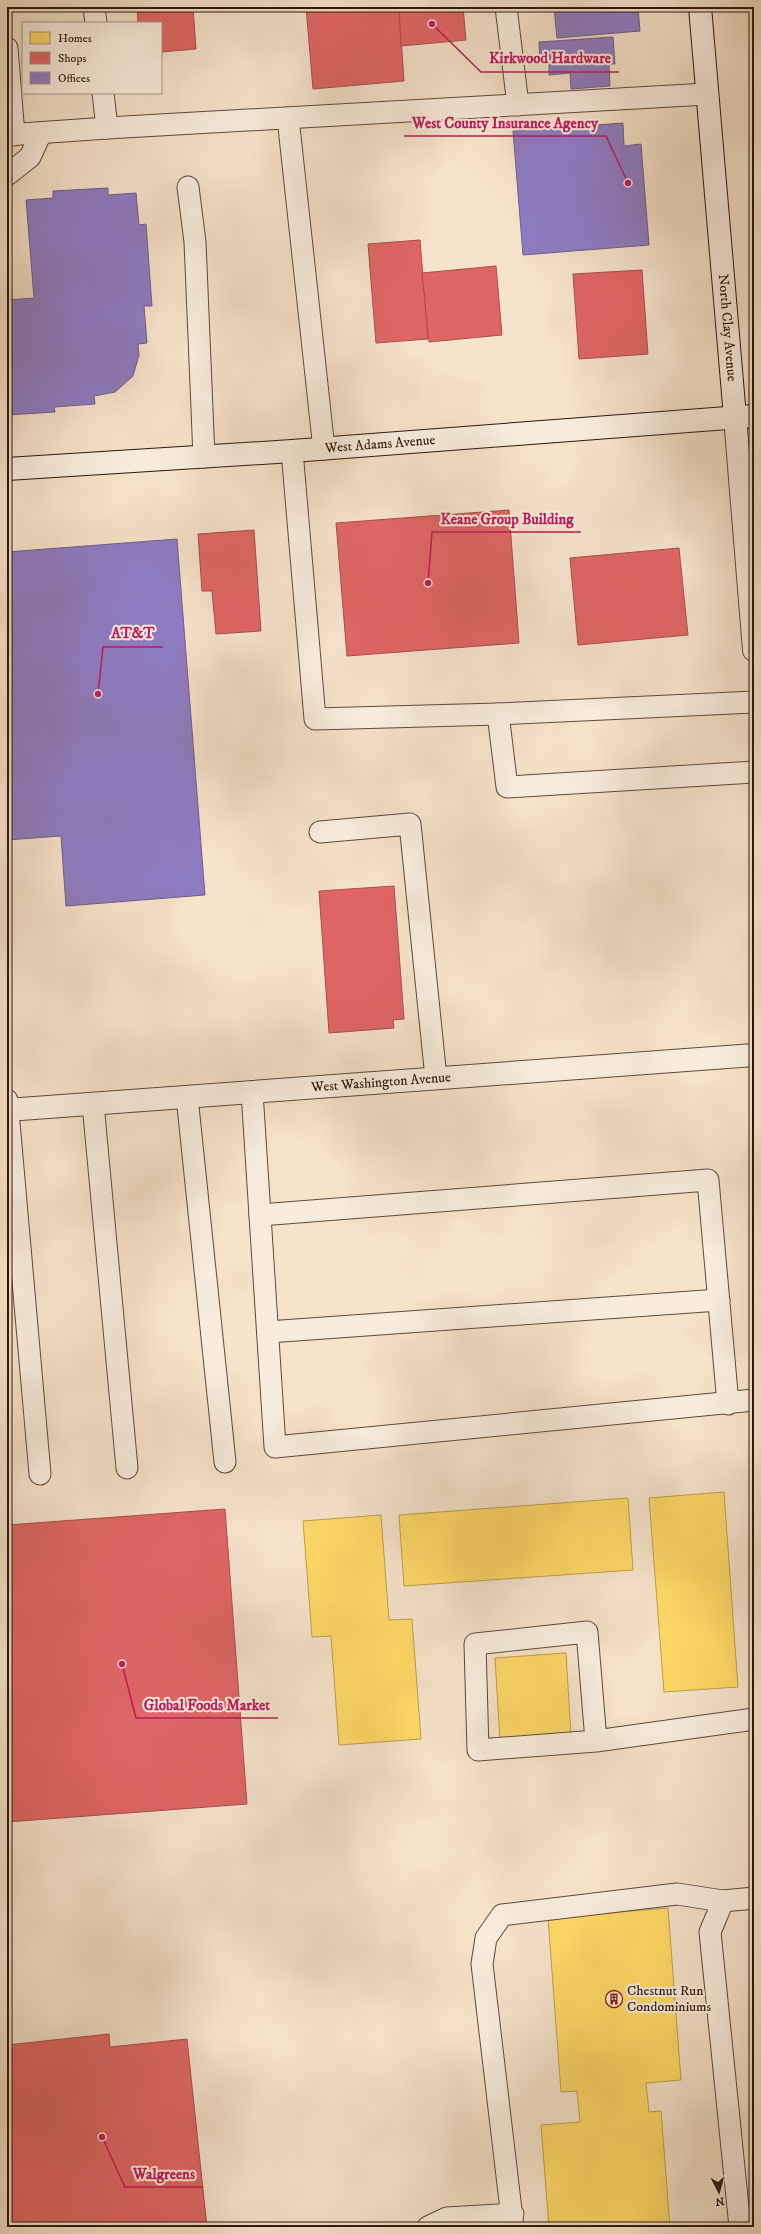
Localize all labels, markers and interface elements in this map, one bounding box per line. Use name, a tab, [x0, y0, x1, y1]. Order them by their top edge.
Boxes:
legend	[22, 22, 162, 94]
text: Homes	[58, 31, 92, 46]
callout: Kirkwood Hardware	[481, 45, 619, 72]
text: Kirkwood Hardware	[489, 49, 612, 68]
text: Shops	[58, 51, 86, 66]
text: Offices	[58, 71, 90, 86]
callout: West County Insurance Agency	[404, 109, 606, 136]
text: West County Insurance Agency	[411, 114, 599, 133]
street label: North Clay Avenue	[714, 274, 741, 382]
street label: West Adams Avenue	[323, 431, 436, 458]
callout: Keane Group Building	[432, 505, 581, 532]
text: Keane Group Building	[440, 510, 574, 529]
callout: AT&T	[103, 620, 163, 647]
text: AT&T	[110, 624, 155, 643]
street label: West Washington Avenue	[310, 1068, 452, 1097]
callout: Global Foods Market	[136, 1691, 278, 1718]
text: Global Foods Market	[144, 1696, 270, 1715]
place label: Chestnut Run Condominiums	[627, 1982, 711, 2016]
building icon: Chestnut Run Condominiums	[604, 1989, 624, 2009]
callout: Walgreens	[125, 2160, 203, 2187]
text: Walgreens	[132, 2165, 195, 2184]
north arrow	[699, 2172, 739, 2212]
text: N	[715, 2194, 725, 2208]

